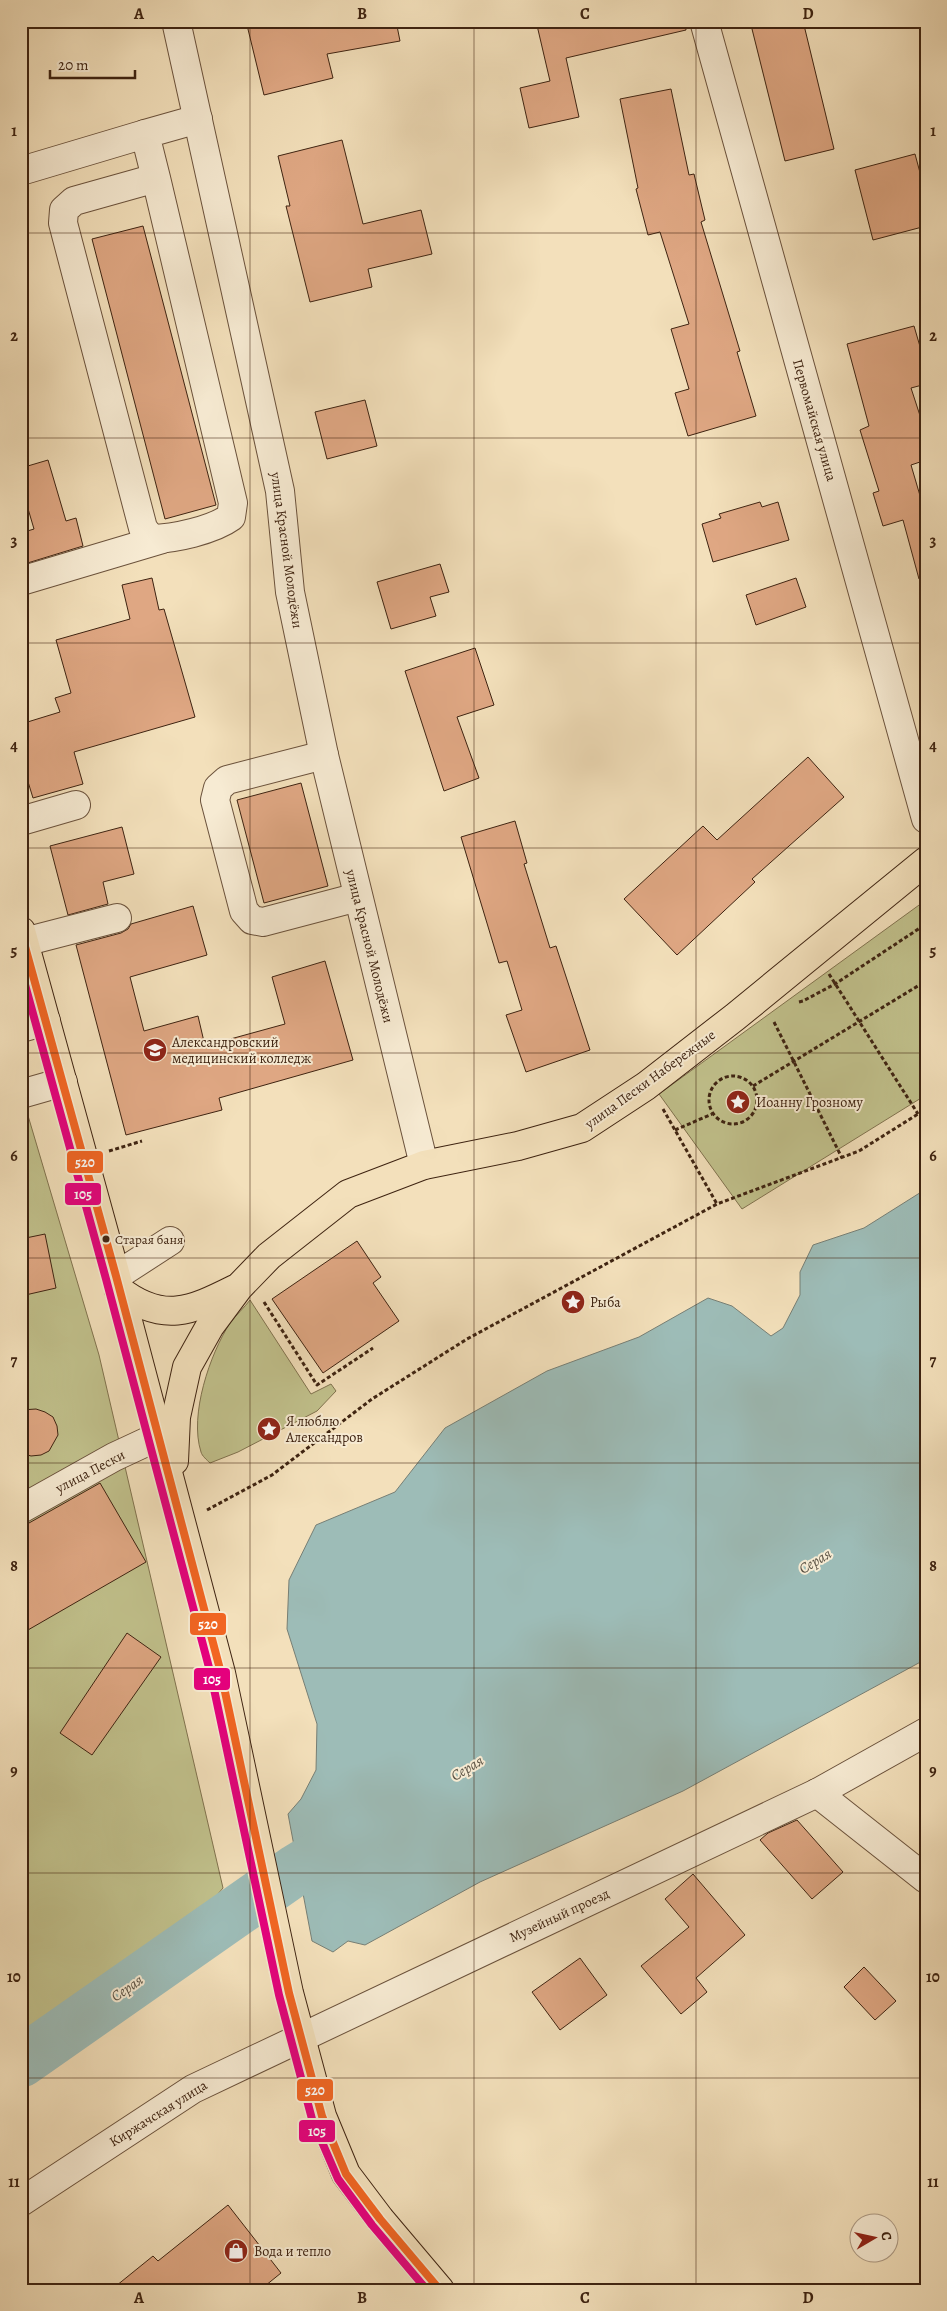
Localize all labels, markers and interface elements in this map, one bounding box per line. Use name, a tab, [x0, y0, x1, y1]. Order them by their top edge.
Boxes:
text: A	[133, 3, 145, 25]
text: B	[357, 3, 367, 25]
text: C	[580, 3, 590, 25]
text: D	[802, 3, 814, 25]
scale bar	[50, 48, 135, 80]
text: 20 m	[58, 55, 89, 75]
text: 1	[11, 120, 17, 142]
text: 1	[930, 120, 936, 142]
text: 2	[10, 325, 18, 347]
text: 2	[929, 325, 937, 347]
street label: Первомайская улица	[788, 357, 841, 484]
street label: улица Красной Молодёжи	[266, 470, 307, 629]
text: 3	[11, 530, 18, 552]
text: 3	[930, 530, 937, 552]
text: 4	[10, 735, 18, 757]
text: 4	[929, 735, 937, 757]
street label: улица Красной Молодёжи	[341, 866, 398, 1025]
text: 5	[11, 940, 18, 962]
text: 5	[930, 940, 937, 962]
street label: улица Пески Набережные	[580, 1026, 719, 1134]
place label: Александровский медицинский колледж	[171, 1033, 312, 1068]
school or university icon: Александровский медицинский колледж	[142, 1037, 168, 1063]
place icon: Иоанну Грозному	[725, 1089, 751, 1115]
place label: Иоанну Грозному	[756, 1093, 864, 1112]
text: 6	[10, 1145, 18, 1167]
text: 6	[929, 1145, 937, 1167]
line badge: 520	[66, 1150, 104, 1174]
text: 520	[75, 1153, 95, 1172]
line badge: 105	[64, 1182, 102, 1206]
text: 105	[74, 1185, 92, 1204]
place label: Старая баня	[115, 1231, 183, 1248]
marker: Старая баня	[101, 1234, 111, 1244]
place icon: Рыба	[560, 1289, 586, 1315]
place label: Рыба	[590, 1293, 621, 1312]
text: 7	[11, 1350, 18, 1372]
text: 7	[930, 1350, 937, 1372]
place label: Я люблю Александров	[285, 1412, 363, 1447]
place icon: Я люблю Александров	[256, 1416, 282, 1442]
street label: улица Пески	[51, 1445, 128, 1498]
water label: Серая	[795, 1543, 835, 1579]
text: 8	[10, 1555, 18, 1577]
text: 8	[929, 1555, 937, 1577]
line badge: 520	[189, 1612, 227, 1636]
text: 520	[198, 1615, 218, 1634]
line badge: 105	[193, 1667, 231, 1691]
text: 105	[203, 1670, 221, 1689]
water label: Серая	[447, 1750, 487, 1786]
text: 9	[10, 1760, 18, 1782]
text: 9	[929, 1760, 937, 1782]
street label: Музейный проезд	[506, 1884, 613, 1947]
text: 10	[7, 1966, 21, 1988]
text: 10	[926, 1966, 940, 1988]
water label: Серая	[107, 1970, 147, 2006]
street label: Киржачская улица	[106, 2075, 211, 2151]
line badge: 520	[296, 2078, 334, 2102]
text: 520	[305, 2081, 325, 2100]
line badge: 105	[298, 2119, 336, 2143]
text: 105	[308, 2122, 326, 2141]
text: 11	[8, 2171, 20, 2193]
text: 11	[927, 2171, 939, 2193]
north arrow	[850, 2214, 900, 2264]
text: С	[876, 2230, 896, 2242]
shop icon: Вода и тепло	[223, 2238, 249, 2264]
place label: Вода и тепло	[254, 2242, 331, 2261]
text: A	[133, 2287, 145, 2309]
text: B	[357, 2287, 367, 2309]
text: C	[580, 2287, 590, 2309]
text: D	[802, 2287, 814, 2309]

